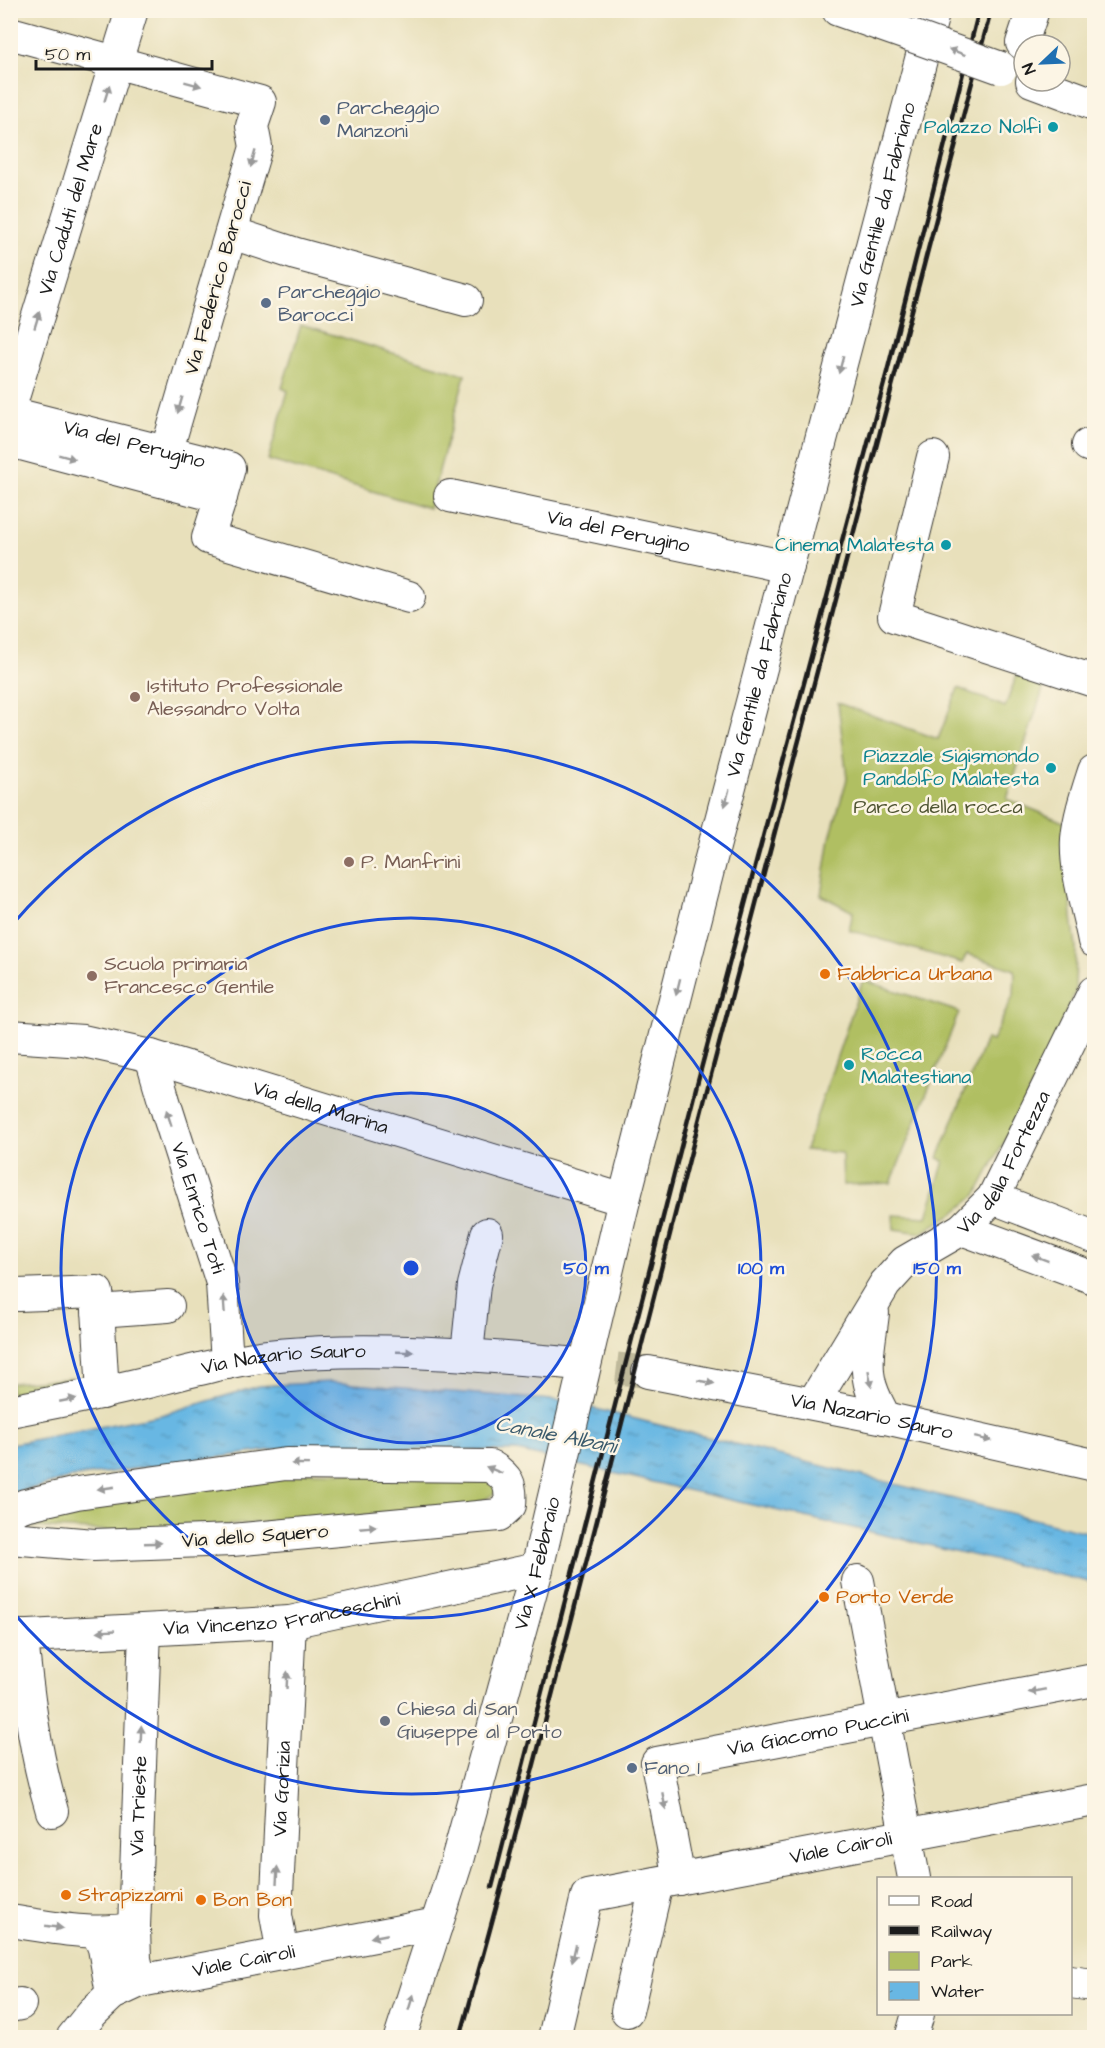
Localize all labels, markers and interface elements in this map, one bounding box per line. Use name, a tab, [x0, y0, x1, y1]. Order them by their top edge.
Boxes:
scale bar	[36, 33, 212, 71]
north arrow	[1012, 33, 1072, 93]
text: 50 m	[45, 42, 90, 67]
one-way arrow	[947, 46, 965, 56]
text: N	[1017, 60, 1041, 77]
one-way arrow	[184, 80, 202, 89]
one-way arrow	[103, 84, 112, 102]
place label: Parcheggio Manzoni	[337, 94, 439, 145]
street label: Via Gentile da Fabriano	[842, 99, 923, 310]
marker: Parcheggio Manzoni	[318, 113, 332, 127]
place label: Palazzo Nolfi	[924, 113, 1041, 141]
street label: Via Caduti del Mare	[31, 120, 110, 299]
marker: Palazzo Nolfi	[1046, 120, 1060, 134]
one-way arrow	[248, 150, 257, 168]
street label: Via Federico Barocci	[177, 178, 259, 378]
place label: Parcheggio Barocci	[278, 278, 380, 329]
marker: Parcheggio Barocci	[259, 296, 273, 310]
one-way arrow	[33, 311, 42, 329]
one-way arrow	[835, 356, 845, 375]
one-way arrow	[175, 396, 184, 414]
street label: Via del Perugino	[60, 413, 208, 475]
one-way arrow	[58, 452, 76, 462]
street label: Via del Perugino	[544, 503, 692, 560]
place label: Cinema Malatesta	[775, 531, 934, 559]
marker: Cinema Malatesta	[939, 538, 953, 552]
street label: Via Gentile da Fabriano	[719, 569, 800, 780]
place label: Istituto Professionale Alessandro Volta	[147, 672, 343, 723]
marker: Istituto Professionale Alessandro Volta	[128, 690, 142, 704]
place label: Piazzale Sigismondo Pandolfo Malatesta	[863, 742, 1039, 793]
marker: Piazzale Sigismondo Pandolfo Malatesta	[1044, 761, 1058, 775]
one-way arrow	[722, 789, 731, 807]
park label: Parco della rocca	[853, 793, 1023, 821]
place label: P. Manfrini	[361, 848, 460, 876]
marker: P. Manfrini	[342, 855, 356, 869]
place label: Scuola primaria Francesco Gentile	[104, 950, 274, 1001]
place label: Fabbrica Urbana	[837, 960, 992, 988]
marker: Fabbrica Urbana	[818, 967, 832, 981]
marker: Scuola primaria Francesco Gentile	[85, 969, 99, 983]
one-way arrow	[673, 977, 683, 996]
place label: Rocca Malatestiana	[861, 1040, 971, 1091]
marker: Rocca Malatestiana	[842, 1058, 856, 1072]
street label: Via della Marina	[249, 1074, 392, 1141]
street label: Via della Fortezza	[950, 1086, 1057, 1241]
one-way arrow	[164, 1109, 173, 1127]
street label: Via Enrico Toti	[164, 1139, 232, 1277]
one-way arrow	[1030, 1253, 1048, 1263]
text: 50 m	[563, 1256, 610, 1281]
text: 100 m	[738, 1256, 785, 1281]
text: 150 m	[913, 1256, 962, 1281]
centre of rings	[401, 1258, 421, 1278]
one-way arrow	[219, 1295, 228, 1314]
street label: Via Nazario Sauro	[198, 1337, 366, 1382]
one-way arrow	[395, 1348, 414, 1357]
one-way arrow	[866, 1370, 875, 1389]
one-way arrow	[696, 1378, 715, 1387]
street label: Via Nazario Sauro	[788, 1386, 956, 1447]
one-way arrow	[59, 1395, 78, 1404]
water label: Canale Albani	[493, 1409, 622, 1461]
one-way arrow	[974, 1435, 993, 1445]
one-way arrow	[290, 1459, 309, 1469]
one-way arrow	[484, 1465, 502, 1475]
one-way arrow	[97, 1484, 116, 1493]
street label: Via X Febbraio	[507, 1494, 567, 1633]
street label: Via dello Squero	[181, 1517, 329, 1555]
one-way arrow	[358, 1522, 377, 1532]
one-way arrow	[143, 1538, 162, 1547]
place label: Porto Verde	[836, 1583, 954, 1611]
street label: Via Vincenzo Franceschini	[162, 1585, 403, 1643]
marker: Porto Verde	[817, 1590, 831, 1604]
one-way arrow	[96, 1627, 115, 1636]
one-way arrow	[283, 1671, 292, 1690]
one-way arrow	[1027, 1687, 1046, 1696]
place label: Chiesa di San Giuseppe al Porto	[397, 1695, 562, 1746]
street label: Via Giacomo Puccini	[725, 1701, 911, 1763]
marker: Chiesa di San Giuseppe al Porto	[378, 1714, 392, 1728]
one-way arrow	[137, 1725, 146, 1744]
street label: Via Gorizia	[266, 1740, 298, 1837]
place label: Fano 1	[644, 1754, 700, 1782]
street label: Via Trieste	[123, 1755, 154, 1856]
marker: Fano 1	[625, 1761, 639, 1775]
one-way arrow	[660, 1792, 669, 1811]
street label: Viale Cairoli	[787, 1825, 894, 1871]
one-way arrow	[273, 1866, 282, 1885]
legend	[877, 1877, 1072, 2015]
place label: Strapizzami	[78, 1881, 183, 1909]
place label: Bon Bon	[213, 1886, 292, 1914]
marker: Strapizzami	[59, 1888, 73, 1902]
text: Road	[931, 1889, 972, 1914]
marker: Bon Bon	[194, 1893, 208, 1907]
text: Railway	[931, 1919, 992, 1945]
one-way arrow	[45, 1922, 64, 1932]
one-way arrow	[370, 1932, 389, 1941]
street label: Viale Cairoli	[190, 1938, 297, 1985]
one-way arrow	[568, 1944, 578, 1962]
text: Park	[931, 1949, 973, 1974]
text: Water	[931, 1979, 984, 2004]
one-way arrow	[407, 1993, 416, 2011]

